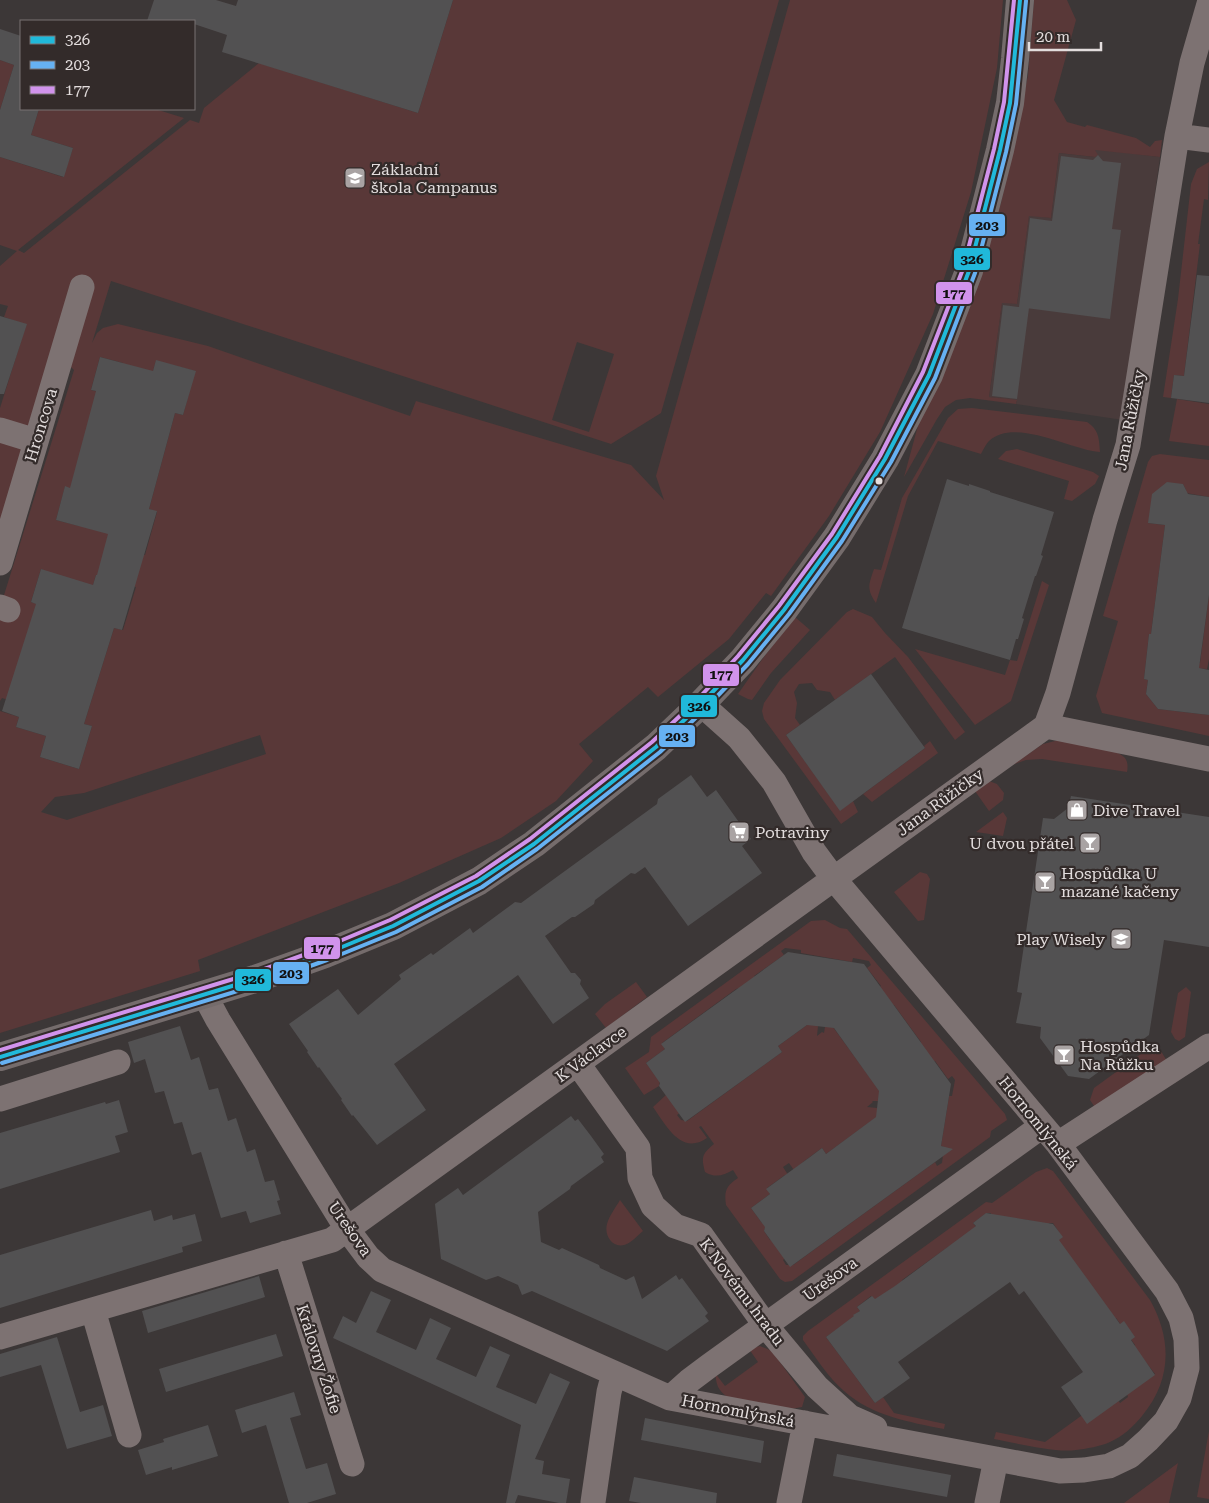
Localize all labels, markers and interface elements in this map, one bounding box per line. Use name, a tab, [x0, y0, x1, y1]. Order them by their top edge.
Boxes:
legend	[20, 20, 195, 110]
scale bar	[1029, 20, 1102, 52]
text: 20 m	[1036, 28, 1071, 46]
text: 326	[65, 31, 90, 49]
text: 203	[65, 56, 90, 74]
text: 177	[65, 81, 90, 99]
place label: Základní škola Campanus	[371, 160, 498, 197]
school or university icon: Základní škola Campanus	[343, 166, 367, 190]
line badge: 203	[968, 213, 1006, 237]
text: 203	[975, 217, 999, 233]
line badge: 326	[953, 247, 991, 271]
text: 326	[960, 251, 984, 267]
line badge: 177	[935, 281, 973, 305]
text: 177	[942, 285, 966, 301]
street label: Jana Růžičky	[1111, 368, 1149, 472]
street label: Hroncova	[21, 386, 61, 464]
unlabelled marker	[874, 476, 884, 486]
line badge: 177	[702, 663, 740, 687]
text: 177	[709, 666, 733, 682]
line badge: 326	[680, 694, 718, 718]
text: 326	[687, 698, 711, 714]
line badge: 203	[658, 724, 696, 748]
text: 203	[665, 728, 689, 744]
street label: Jana Růžičky	[893, 764, 987, 840]
shop icon: Dive Travel	[1065, 798, 1089, 822]
place label: Dive Travel	[1093, 801, 1180, 820]
supermarket icon: Potraviny	[727, 820, 751, 844]
place label: Potraviny	[755, 823, 830, 842]
bar icon: U dvou přátel	[1078, 831, 1102, 855]
place label: U dvou přátel	[969, 834, 1074, 853]
place label: Hospůdka U mazané kačeny	[1061, 864, 1180, 901]
bar icon: Hospůdka U mazané kačeny	[1033, 870, 1057, 894]
school or university icon: Play Wisely	[1109, 927, 1133, 951]
place label: Play Wisely	[1016, 930, 1106, 949]
line badge: 177	[303, 936, 341, 960]
text: 177	[310, 940, 334, 956]
line badge: 203	[272, 961, 310, 985]
text: 203	[279, 965, 303, 981]
line badge: 326	[234, 968, 272, 992]
text: 326	[241, 971, 265, 987]
street label: K Václavce	[552, 1022, 630, 1086]
place label: Hospůdka Na Růžku	[1080, 1037, 1160, 1074]
bar icon: Hospůdka Na Růžku	[1052, 1043, 1076, 1067]
street label: Hornomlýnská	[995, 1072, 1082, 1174]
street label: Urešova	[324, 1198, 376, 1260]
street label: K Novému hradu	[695, 1235, 789, 1349]
street label: Urešova	[799, 1253, 861, 1305]
street label: Královny Žofie	[292, 1302, 346, 1416]
street label: Hornomlýnská	[680, 1391, 796, 1431]

